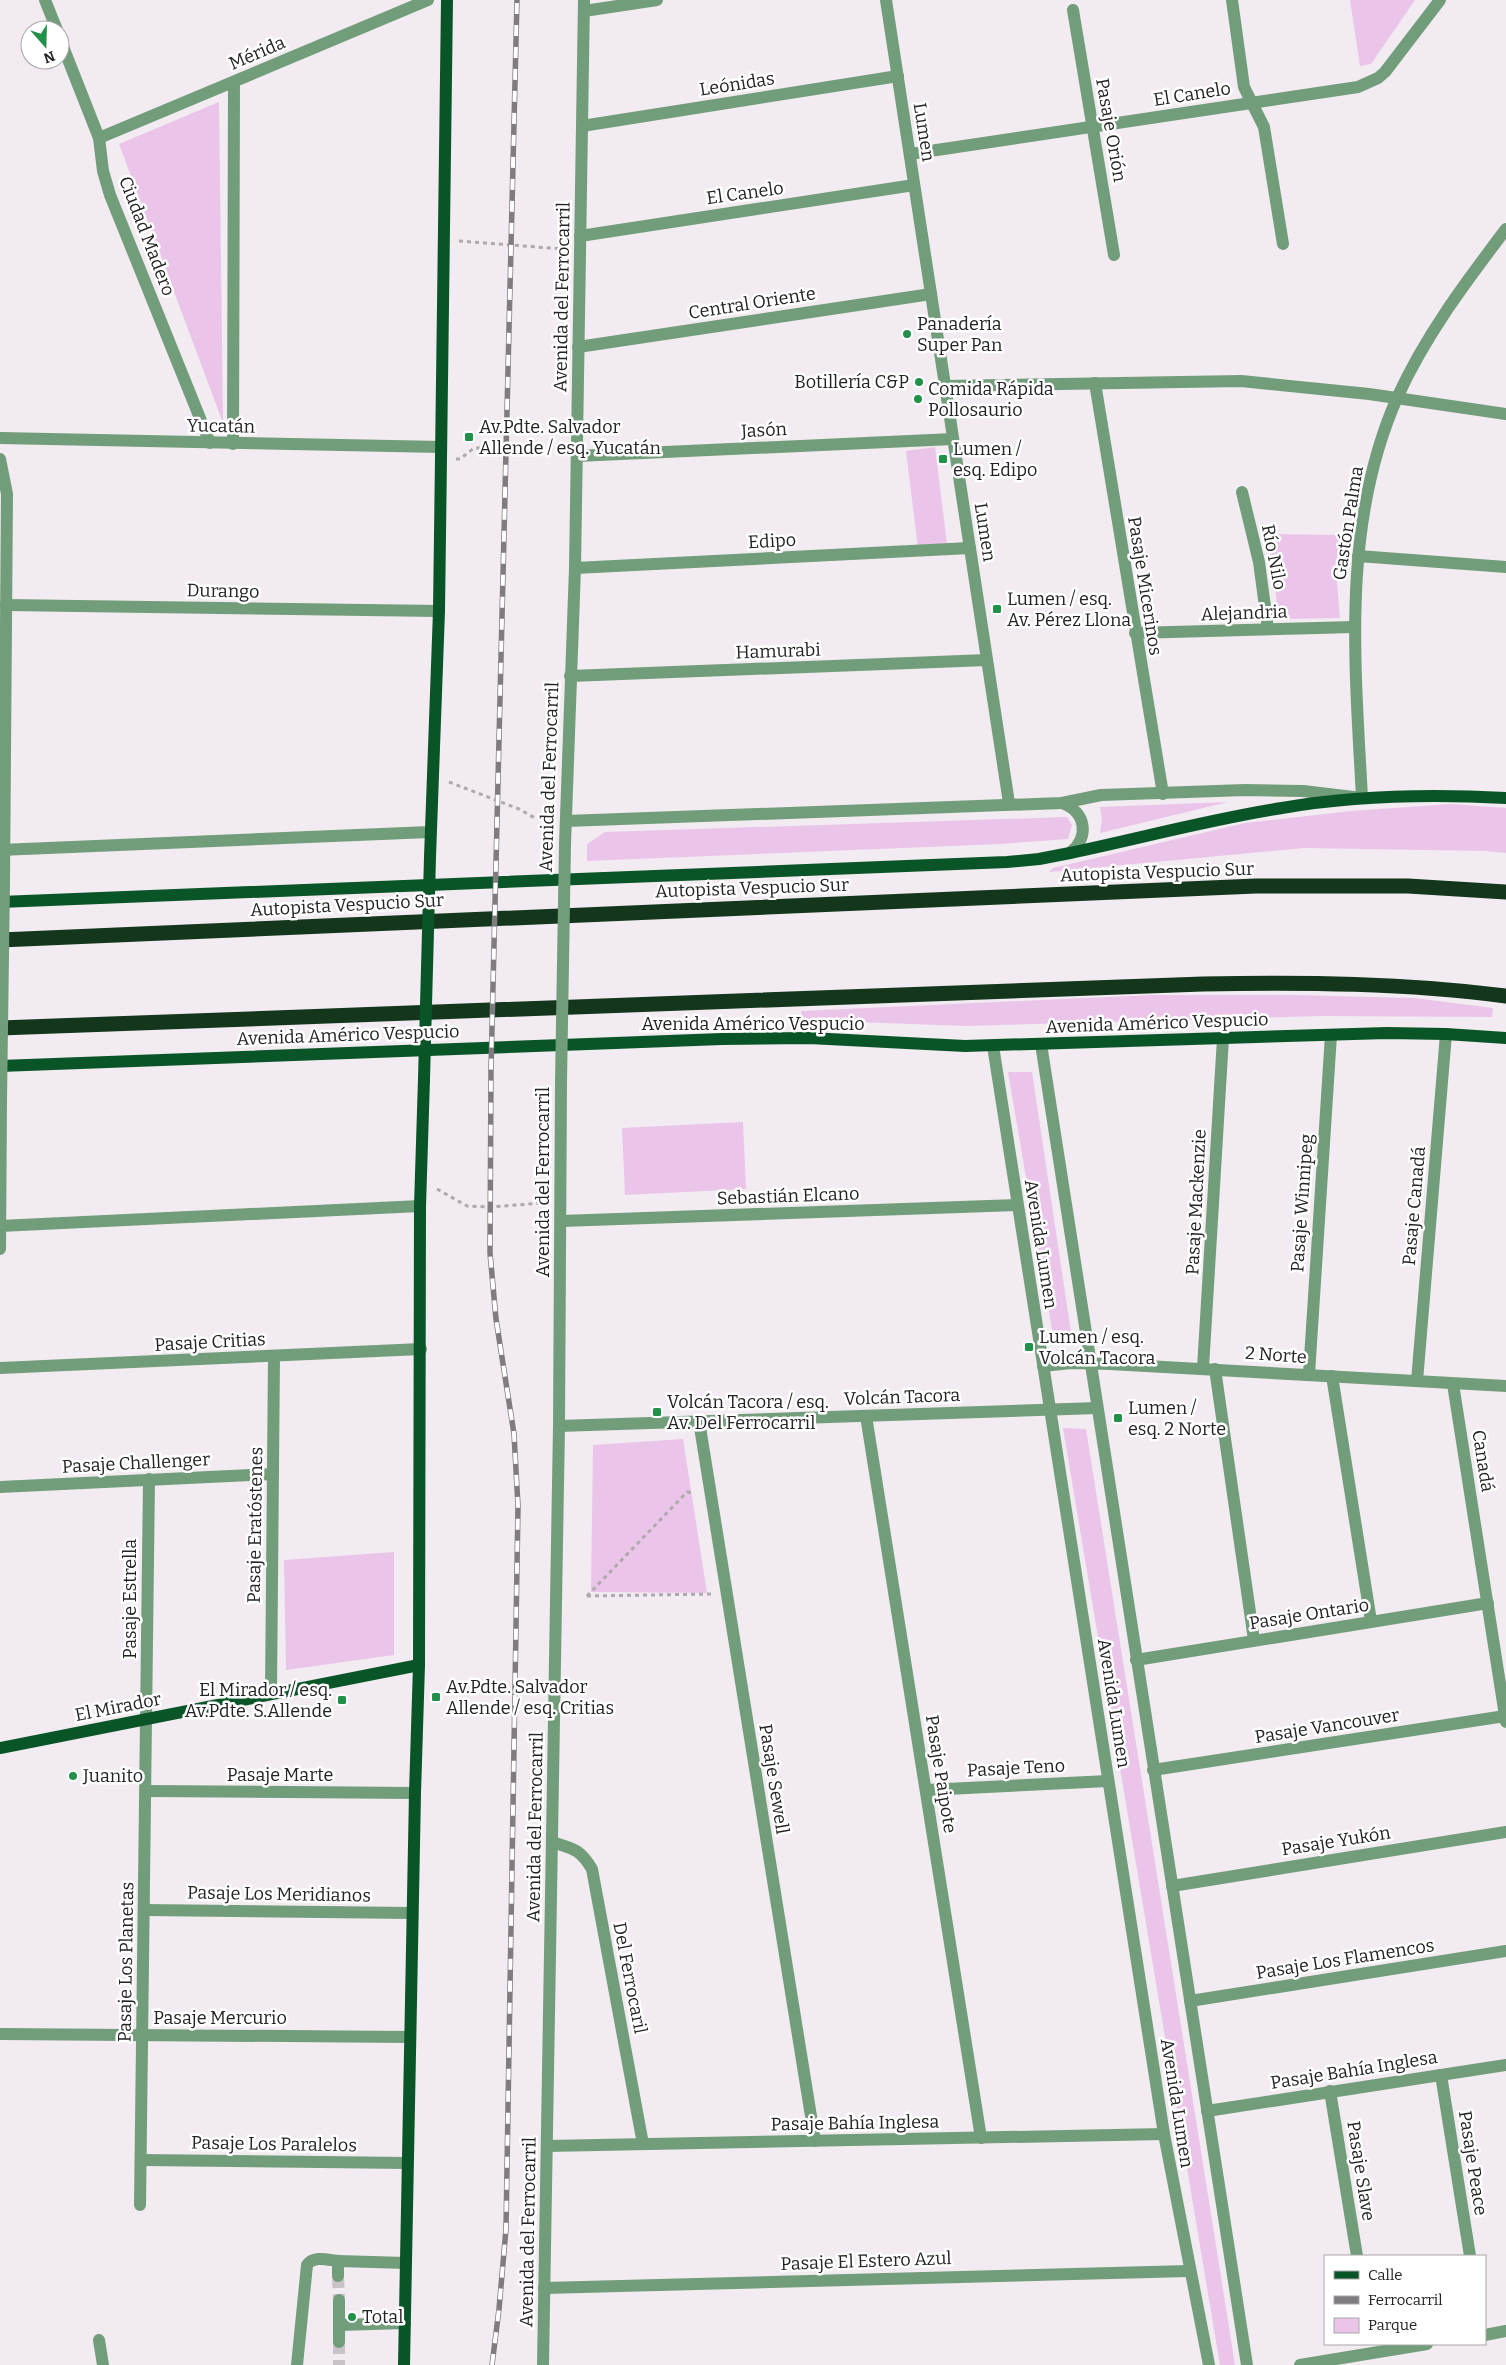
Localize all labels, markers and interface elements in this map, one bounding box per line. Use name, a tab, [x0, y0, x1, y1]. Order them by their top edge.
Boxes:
north arrow	[20, 20, 70, 70]
street label: Mérida	[226, 31, 289, 75]
text: N	[41, 47, 57, 67]
street label: Leónidas	[698, 67, 776, 101]
street label: Pasaje Orión	[1091, 76, 1131, 184]
street label: El Canelo	[1152, 77, 1232, 111]
street label: Lumen	[909, 101, 940, 164]
street label: Ciudad Madero	[114, 173, 180, 299]
street label: El Canelo	[705, 177, 785, 209]
street label: Avenida del Ferrocarril	[549, 202, 575, 392]
street label: Central Oriente	[687, 282, 817, 324]
place label: Panadería Super Pan	[917, 313, 1003, 356]
marker: Panadería Super Pan	[901, 328, 913, 340]
place label: Botillería C&P	[794, 371, 909, 393]
marker: Botillería C&P	[913, 376, 925, 388]
place label: Comida Rápida Pollosaurio	[928, 378, 1054, 421]
marker: Comida Rápida Pollosaurio	[912, 393, 924, 405]
street label: Yucatán	[187, 414, 256, 438]
place label: Av.Pdte. Salvador Allende / esq. Yucatán	[479, 416, 662, 459]
street label: Jasón	[740, 418, 788, 442]
marker: Av.Pdte. Salvador Allende / esq. Yucatán	[463, 431, 475, 443]
place label: Lumen / esq. Edipo	[953, 438, 1037, 481]
marker: Lumen / esq. Edipo	[937, 453, 949, 465]
street label: Gastón Palma	[1328, 464, 1368, 582]
street label: Lumen	[970, 501, 1001, 564]
street label: Pasaje Micerinos	[1123, 515, 1167, 657]
street label: Río Nilo	[1257, 522, 1291, 592]
street label: Edipo	[747, 529, 797, 553]
street label: Durango	[186, 579, 260, 603]
place label: Lumen / esq. Av. Pérez Llona	[1007, 588, 1131, 631]
street label: Alejandria	[1200, 600, 1288, 626]
marker: Lumen / esq. Av. Pérez Llona	[991, 603, 1003, 615]
street label: Hamurabi	[735, 639, 821, 663]
street label: Avenida del Ferrocarril	[535, 682, 563, 872]
street label: Autopista Vespucio Sur	[1060, 858, 1254, 886]
street label: Autopista Vespucio Sur	[655, 874, 849, 902]
street label: Autopista Vespucio Sur	[250, 889, 444, 921]
street label: Avenida Américo Vespucio	[1045, 1008, 1269, 1038]
street label: Avenida Américo Vespucio	[641, 1013, 865, 1035]
street label: Avenida Américo Vespucio	[236, 1020, 460, 1050]
street label: Avenida del Ferrocarril	[532, 1087, 554, 1277]
street label: Pasaje Mackenzie	[1181, 1128, 1211, 1276]
street label: Pasaje Winnipeg	[1286, 1133, 1318, 1273]
street label: Pasaje Canadá	[1398, 1145, 1430, 1266]
street label: Avenida Lumen	[1020, 1178, 1062, 1311]
street label: Sebastián Elcano	[716, 1183, 860, 1209]
place label: Lumen / esq. Volcán Tacora	[1039, 1326, 1155, 1369]
street label: Pasaje Critias	[154, 1328, 266, 1356]
marker: Lumen / esq. Volcán Tacora	[1023, 1341, 1035, 1353]
street label: 2 Norte	[1244, 1342, 1308, 1368]
street label: Volcán Tacora	[844, 1384, 961, 1410]
place label: Volcán Tacora / esq. Av. Del Ferrocarril	[667, 1391, 829, 1434]
place label: Lumen / esq. 2 Norte	[1128, 1397, 1226, 1440]
marker: Volcán Tacora / esq. Av. Del Ferrocarril	[651, 1406, 663, 1418]
marker: Lumen / esq. 2 Norte	[1112, 1412, 1124, 1424]
street label: Canadá	[1467, 1428, 1499, 1494]
street label: Pasaje Eratóstenes	[243, 1447, 267, 1603]
street label: Pasaje Challenger	[61, 1448, 211, 1478]
street label: Pasaje Estrella	[119, 1539, 141, 1659]
street label: Pasaje Ontario	[1248, 1594, 1370, 1634]
street label: Avenida Lumen	[1093, 1637, 1135, 1770]
place label: Av.Pdte. Salvador Allende / esq. Critias	[446, 1676, 614, 1719]
place label: El Mirador / esq. Av.Pdte. S.Allende	[185, 1679, 332, 1722]
street label: El Mirador	[73, 1688, 163, 1726]
marker: Av.Pdte. Salvador Allende / esq. Critias	[430, 1691, 442, 1703]
marker: El Mirador / esq. Av.Pdte. S.Allende	[336, 1694, 348, 1706]
street label: Pasaje Vancouver	[1253, 1704, 1401, 1748]
street label: Pasaje Paipote	[921, 1713, 961, 1835]
street label: Pasaje Sewell	[754, 1722, 794, 1836]
street label: Avenida del Ferrocarril	[522, 1732, 548, 1922]
street label: Pasaje Teno	[966, 1754, 1066, 1782]
street label: Pasaje Marte	[227, 1764, 333, 1786]
place label: Juanito	[82, 1765, 143, 1787]
marker: Juanito	[67, 1770, 79, 1782]
street label: Pasaje Yukón	[1280, 1821, 1393, 1860]
street label: Pasaje Los Meridianos	[187, 1881, 371, 1907]
street label: Pasaje Los Planetas	[114, 1882, 138, 2042]
street label: Del Ferrocaril	[608, 1920, 652, 2036]
street label: Pasaje Los Flamencos	[1254, 1934, 1436, 1984]
street label: Pasaje Mercurio	[153, 2007, 287, 2029]
street label: Avenida Lumen	[1156, 2037, 1198, 2170]
street label: Pasaje Bahía Inglesa	[1269, 2046, 1439, 2094]
street label: Pasaje Peace	[1454, 2109, 1492, 2217]
street label: Pasaje Bahía Inglesa	[770, 2111, 940, 2135]
street label: Pasaje Slave	[1342, 2119, 1380, 2223]
street label: Pasaje Los Paralelos	[191, 2132, 357, 2156]
street label: Avenida del Ferrocarril	[515, 2137, 541, 2327]
street label: Pasaje El Estero Azul	[780, 2247, 952, 2275]
legend	[1324, 2255, 1486, 2345]
text: Calle	[1368, 2266, 1402, 2284]
text: Ferrocarril	[1368, 2291, 1443, 2309]
place label: Total	[362, 2306, 403, 2328]
marker: Total	[346, 2311, 358, 2323]
text: Parque	[1368, 2316, 1417, 2334]

